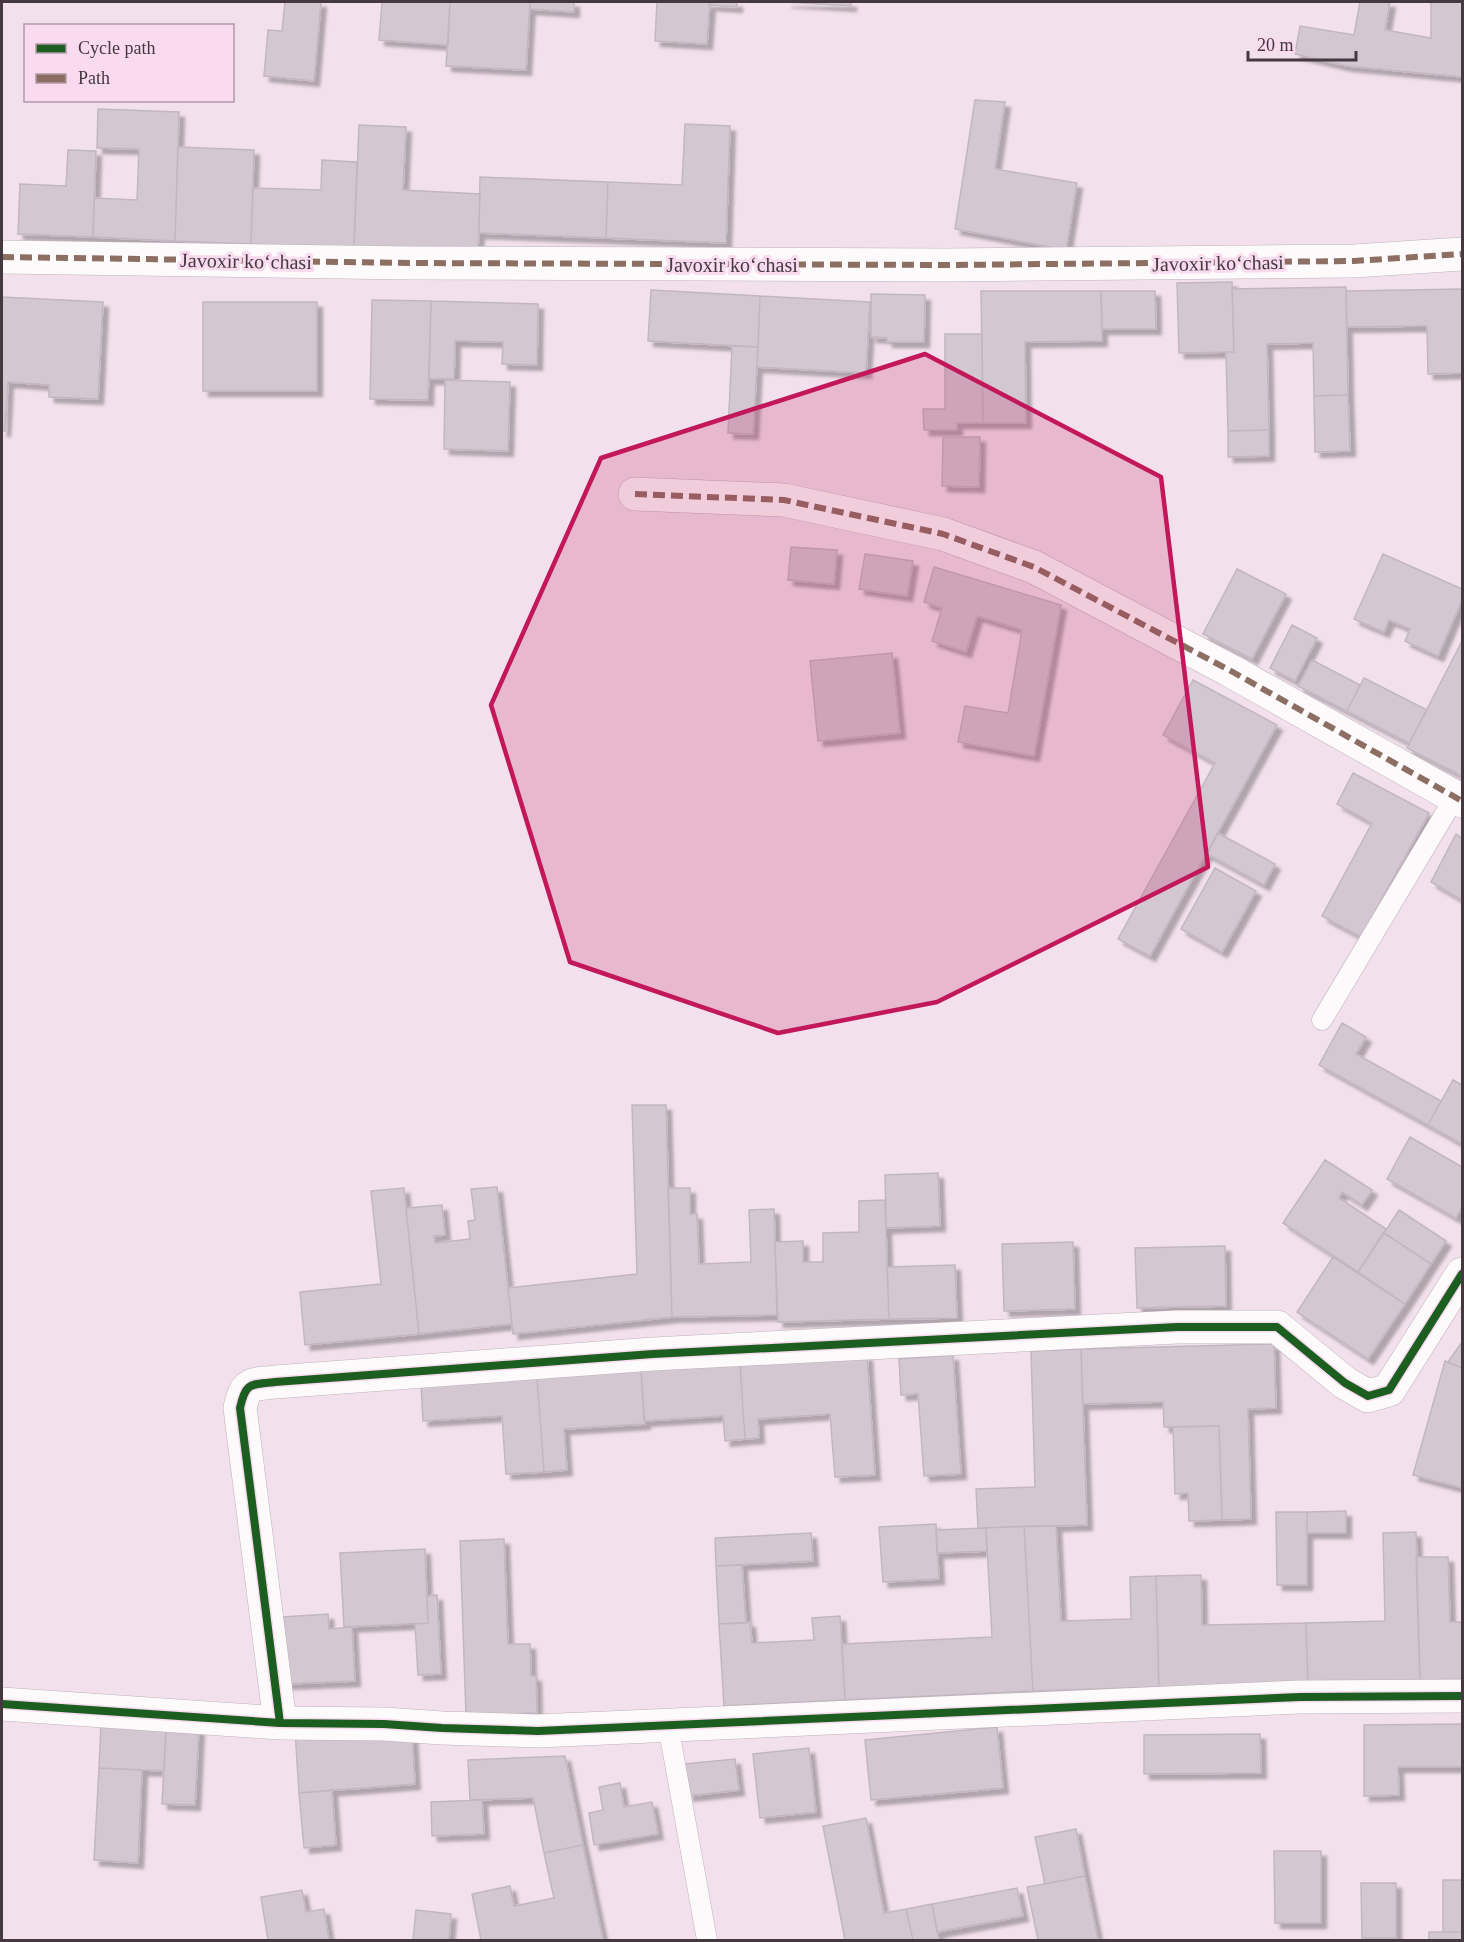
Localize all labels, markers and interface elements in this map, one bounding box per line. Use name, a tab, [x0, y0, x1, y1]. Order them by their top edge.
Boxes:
legend	[24, 24, 234, 102]
scale bar	[1248, 24, 1356, 62]
text: 20 m	[1257, 35, 1294, 55]
text: Cycle path	[78, 38, 155, 58]
text: Path	[78, 68, 110, 88]
street label: Javoxir koʻchasi	[180, 249, 312, 273]
street label: Javoxir koʻchasi	[1152, 251, 1284, 275]
street label: Javoxir koʻchasi	[666, 254, 798, 276]

